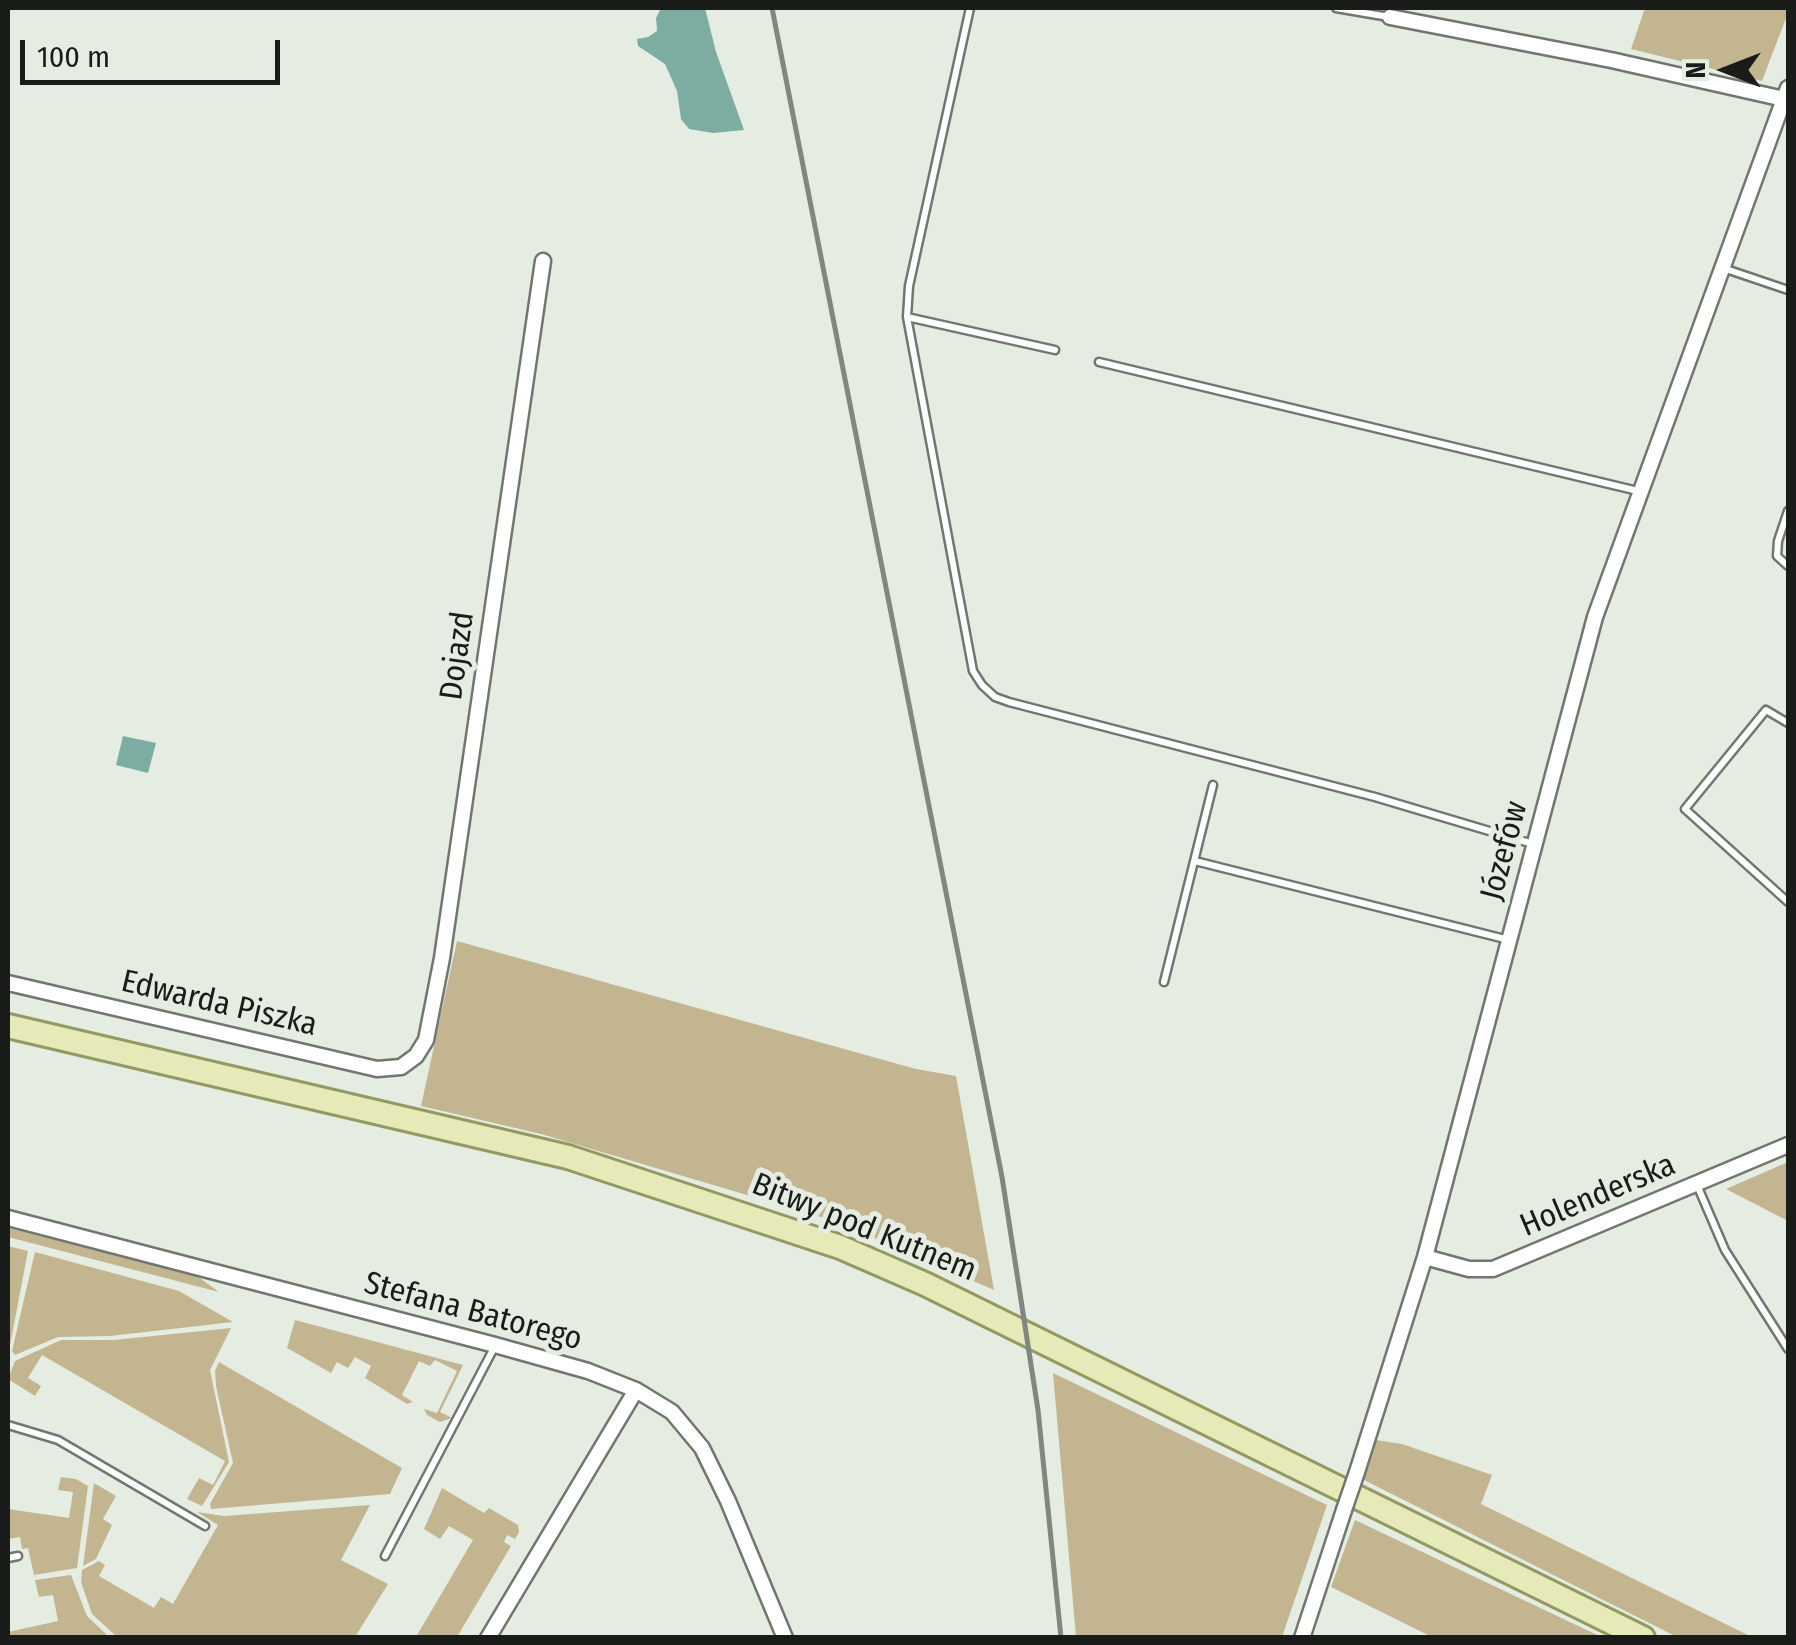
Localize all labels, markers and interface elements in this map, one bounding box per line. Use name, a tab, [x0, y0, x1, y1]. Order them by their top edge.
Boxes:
scale bar	[25, 20, 285, 82]
north arrow	[1676, 20, 1776, 120]
text: 100 m	[37, 39, 110, 75]
text: N	[1679, 62, 1712, 78]
street label: Dojazd	[433, 609, 483, 703]
street label: Józefów	[1473, 797, 1537, 905]
street label: Edwarda Piszka	[117, 963, 321, 1045]
street label: Holenderska	[1515, 1146, 1681, 1246]
street label: Bitwy pod Kutnem	[746, 1166, 982, 1290]
street label: Stefana Batorego	[360, 1264, 586, 1360]

